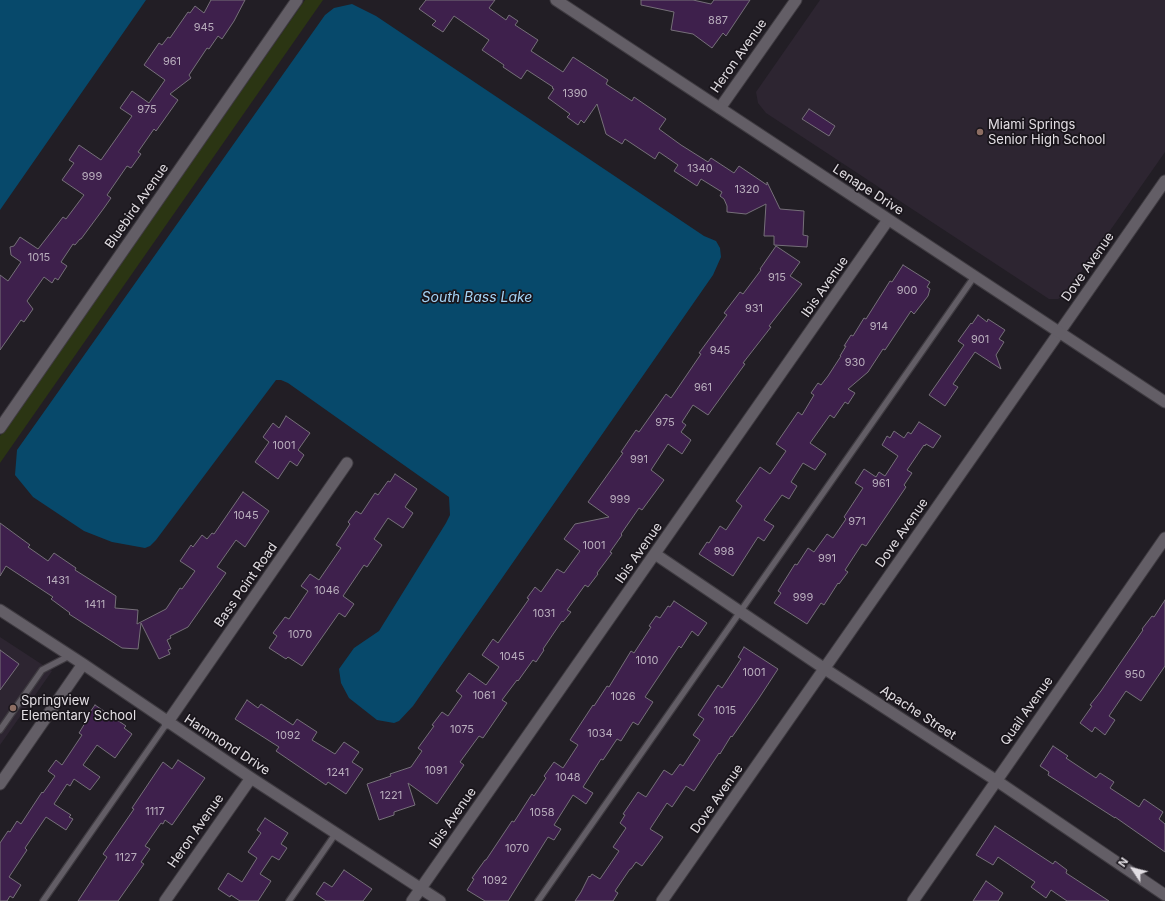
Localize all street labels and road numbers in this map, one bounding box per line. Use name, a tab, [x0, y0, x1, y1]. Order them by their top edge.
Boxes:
street label: Heron Avenue	[708, 16, 770, 96]
street label: Bluebird Avenue	[102, 161, 172, 251]
street label: Lenape Drive	[830, 161, 906, 219]
street label: Dove Avenue	[1058, 229, 1118, 305]
street label: Ibis Avenue	[798, 254, 852, 320]
street label: Dove Avenue	[872, 495, 932, 571]
street label: Ibis Avenue	[612, 520, 666, 586]
street label: Bass Point Road	[211, 540, 281, 630]
street label: Quail Avenue	[998, 674, 1056, 748]
street label: Apache Street	[877, 683, 959, 743]
street label: Hammond Drive	[181, 711, 273, 779]
street label: Dove Avenue	[687, 761, 747, 837]
street label: Ibis Avenue	[426, 785, 480, 851]
street label: Heron Avenue	[165, 791, 227, 871]

